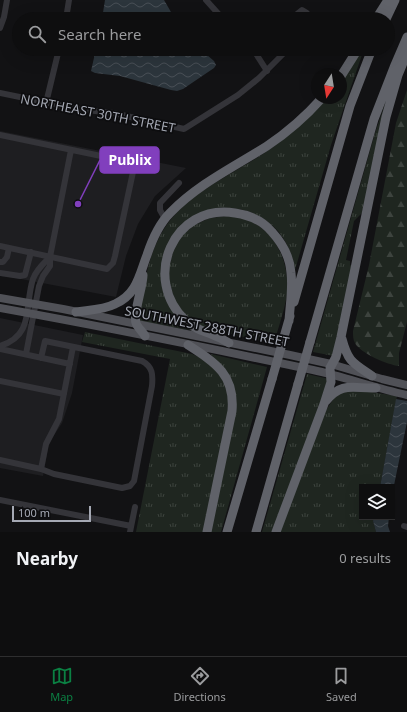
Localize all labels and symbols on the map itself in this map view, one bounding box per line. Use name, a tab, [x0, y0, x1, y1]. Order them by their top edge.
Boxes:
north arrow	[311, 68, 347, 104]
street label: NORTHEAST 30TH STREET	[19, 89, 178, 137]
callout: Publix	[100, 147, 159, 173]
text: Publix	[108, 150, 152, 169]
street label: SOUTHWEST 288TH STREET	[123, 301, 292, 351]
scale bar	[12, 504, 91, 523]

